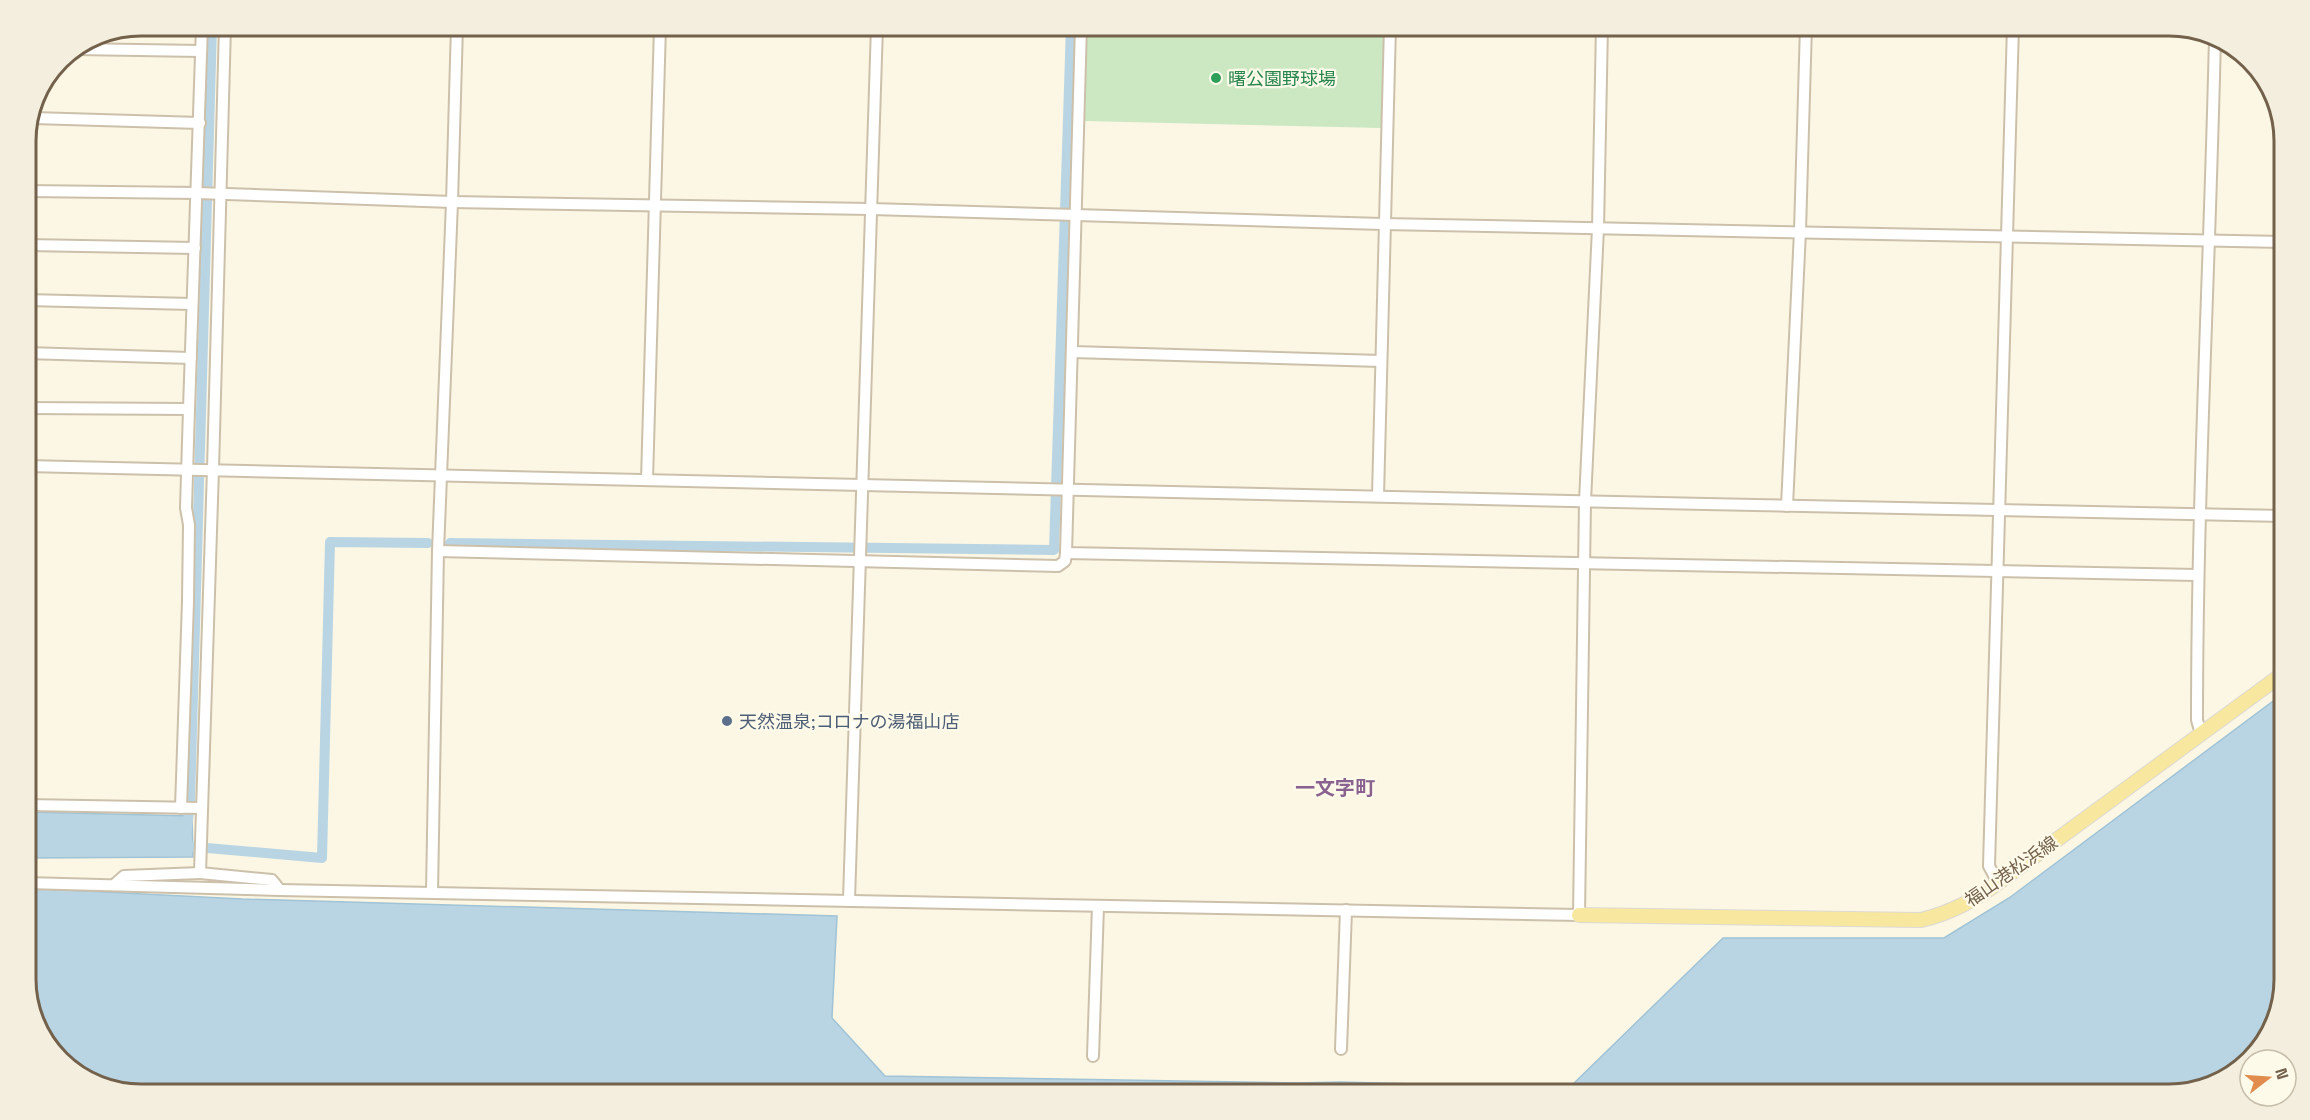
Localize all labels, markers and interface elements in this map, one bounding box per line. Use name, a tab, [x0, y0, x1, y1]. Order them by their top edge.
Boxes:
place label: 曙公園野球場	[1228, 67, 1336, 90]
marker: 曙公園野球場	[1209, 71, 1223, 85]
place label: 天然温泉;コロナの湯福山店	[739, 710, 960, 733]
marker: 天然温泉;コロナの湯福山店	[720, 714, 734, 728]
district label: 一文字町	[1295, 775, 1375, 801]
street label: 福山港松浜線	[1960, 831, 2062, 911]
north arrow	[2238, 1048, 2298, 1108]
text: N	[2270, 1066, 2293, 1082]

